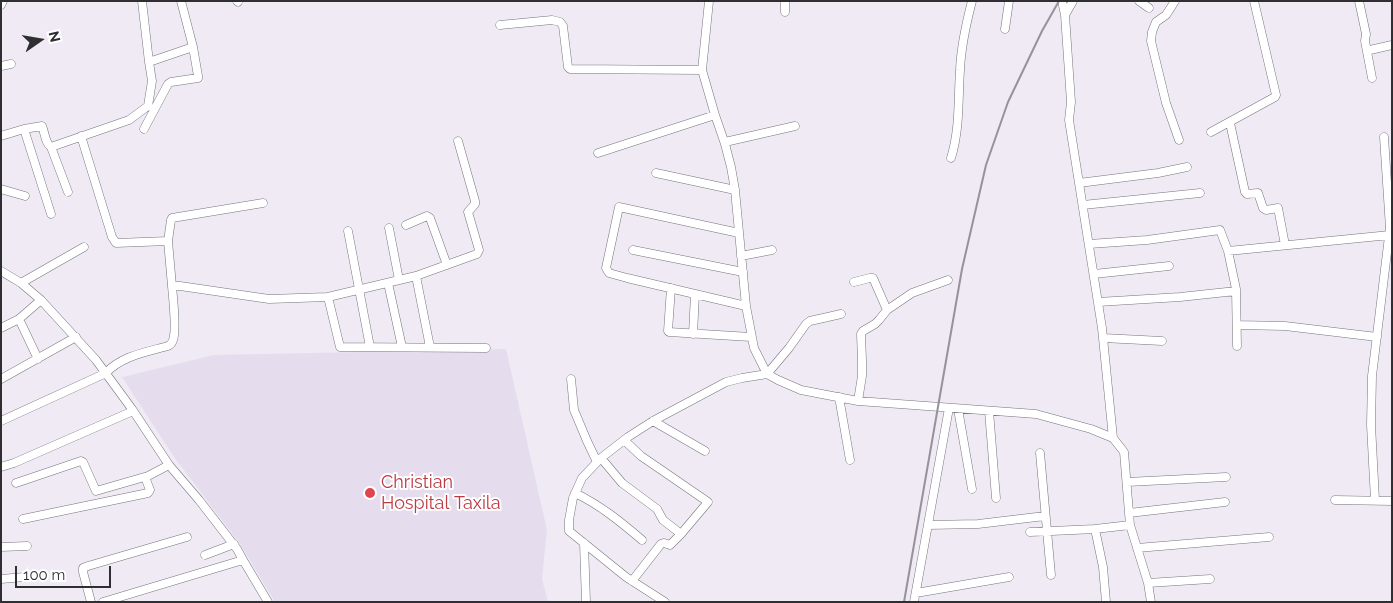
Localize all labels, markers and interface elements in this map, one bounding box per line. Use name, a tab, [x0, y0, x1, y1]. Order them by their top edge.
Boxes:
north arrow	[15, 15, 65, 65]
text: N	[46, 30, 64, 44]
place label: Christian Hospital Taxila	[381, 472, 501, 514]
marker: Christian Hospital Taxila	[363, 486, 377, 500]
scale bar	[18, 556, 114, 588]
text: 100 m	[23, 566, 65, 584]

